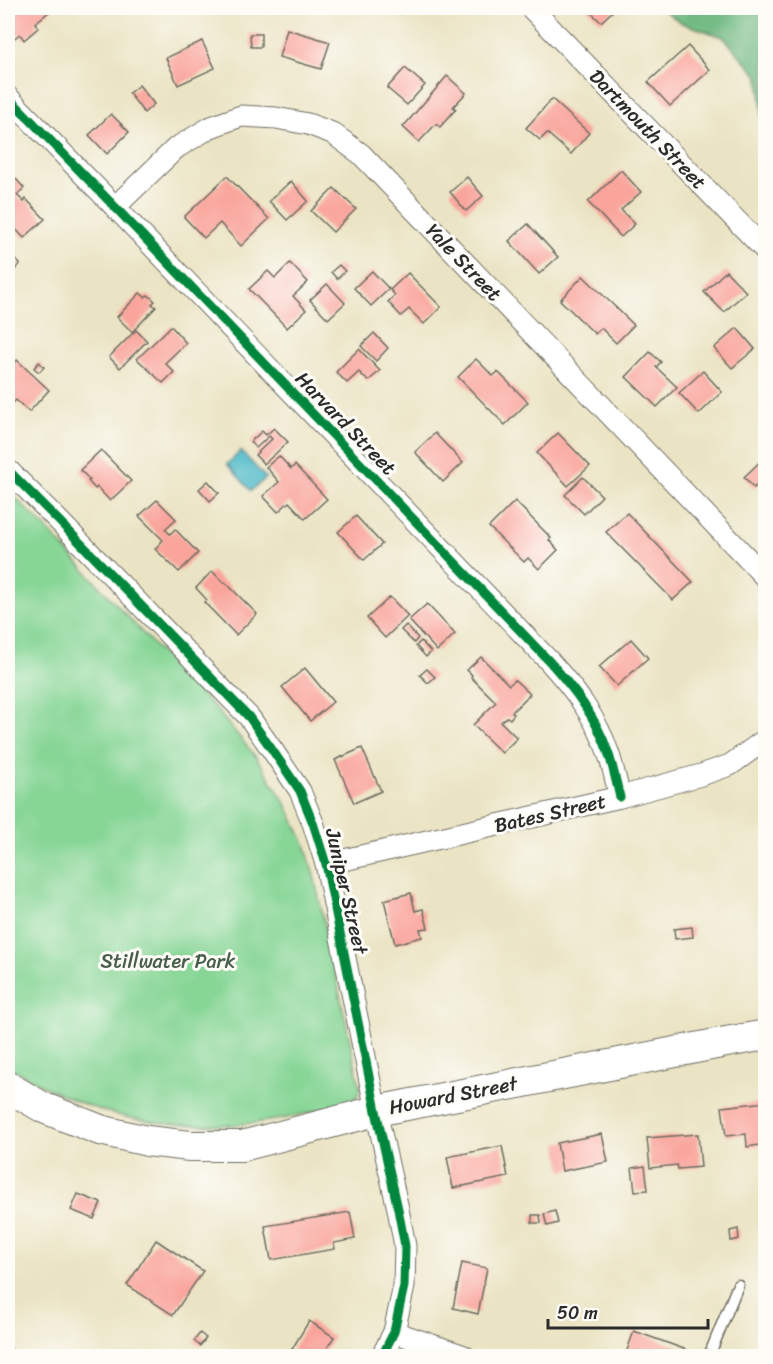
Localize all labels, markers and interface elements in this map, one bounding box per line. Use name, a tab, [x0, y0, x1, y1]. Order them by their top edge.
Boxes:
street label: Dartmouth Street	[580, 60, 715, 198]
street label: Yale Street	[417, 215, 511, 310]
street label: Harvard Street	[286, 363, 405, 484]
street label: Bates Street	[491, 784, 610, 843]
street label: Juniper Street	[315, 824, 378, 958]
park label: Stillwater Park	[101, 944, 236, 979]
street label: Howard Street	[386, 1066, 521, 1125]
scale bar	[548, 1292, 708, 1330]
text: 50 m	[557, 1297, 598, 1329]

